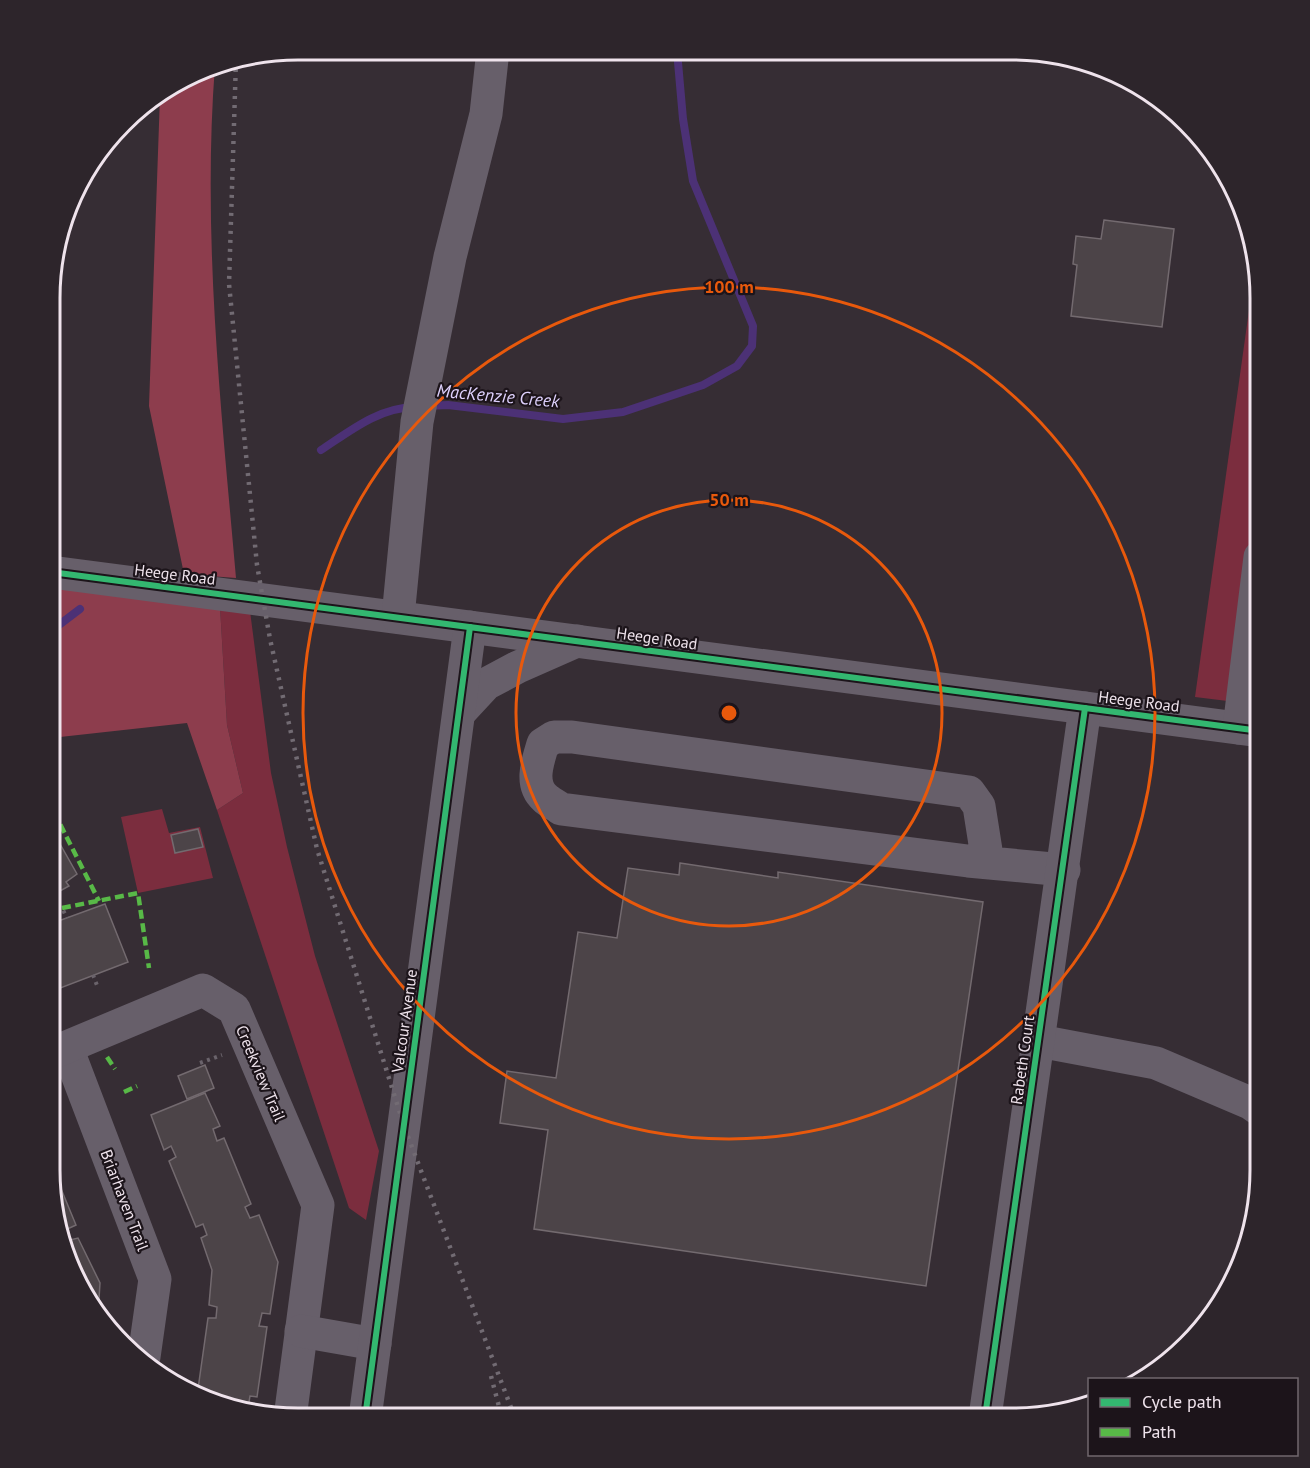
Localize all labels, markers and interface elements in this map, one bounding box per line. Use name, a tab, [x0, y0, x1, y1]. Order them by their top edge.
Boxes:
text: 100 m	[704, 275, 754, 298]
water label: MacKenzie Creek	[436, 379, 561, 412]
text: 50 m	[709, 488, 749, 511]
street label: Heege Road	[133, 559, 217, 589]
street label: Heege Road	[615, 622, 699, 654]
street label: Heege Road	[1097, 686, 1181, 716]
centre of rings	[719, 703, 739, 723]
street label: Valcour Avenue	[387, 968, 421, 1075]
street label: Rabeth Court	[1006, 1014, 1038, 1106]
street label: Creekview Trail	[232, 1022, 290, 1124]
street label: Briarhaven Trail	[97, 1147, 154, 1254]
legend	[1088, 1378, 1298, 1456]
text: Cycle path	[1142, 1390, 1222, 1413]
text: Path	[1142, 1420, 1176, 1443]

